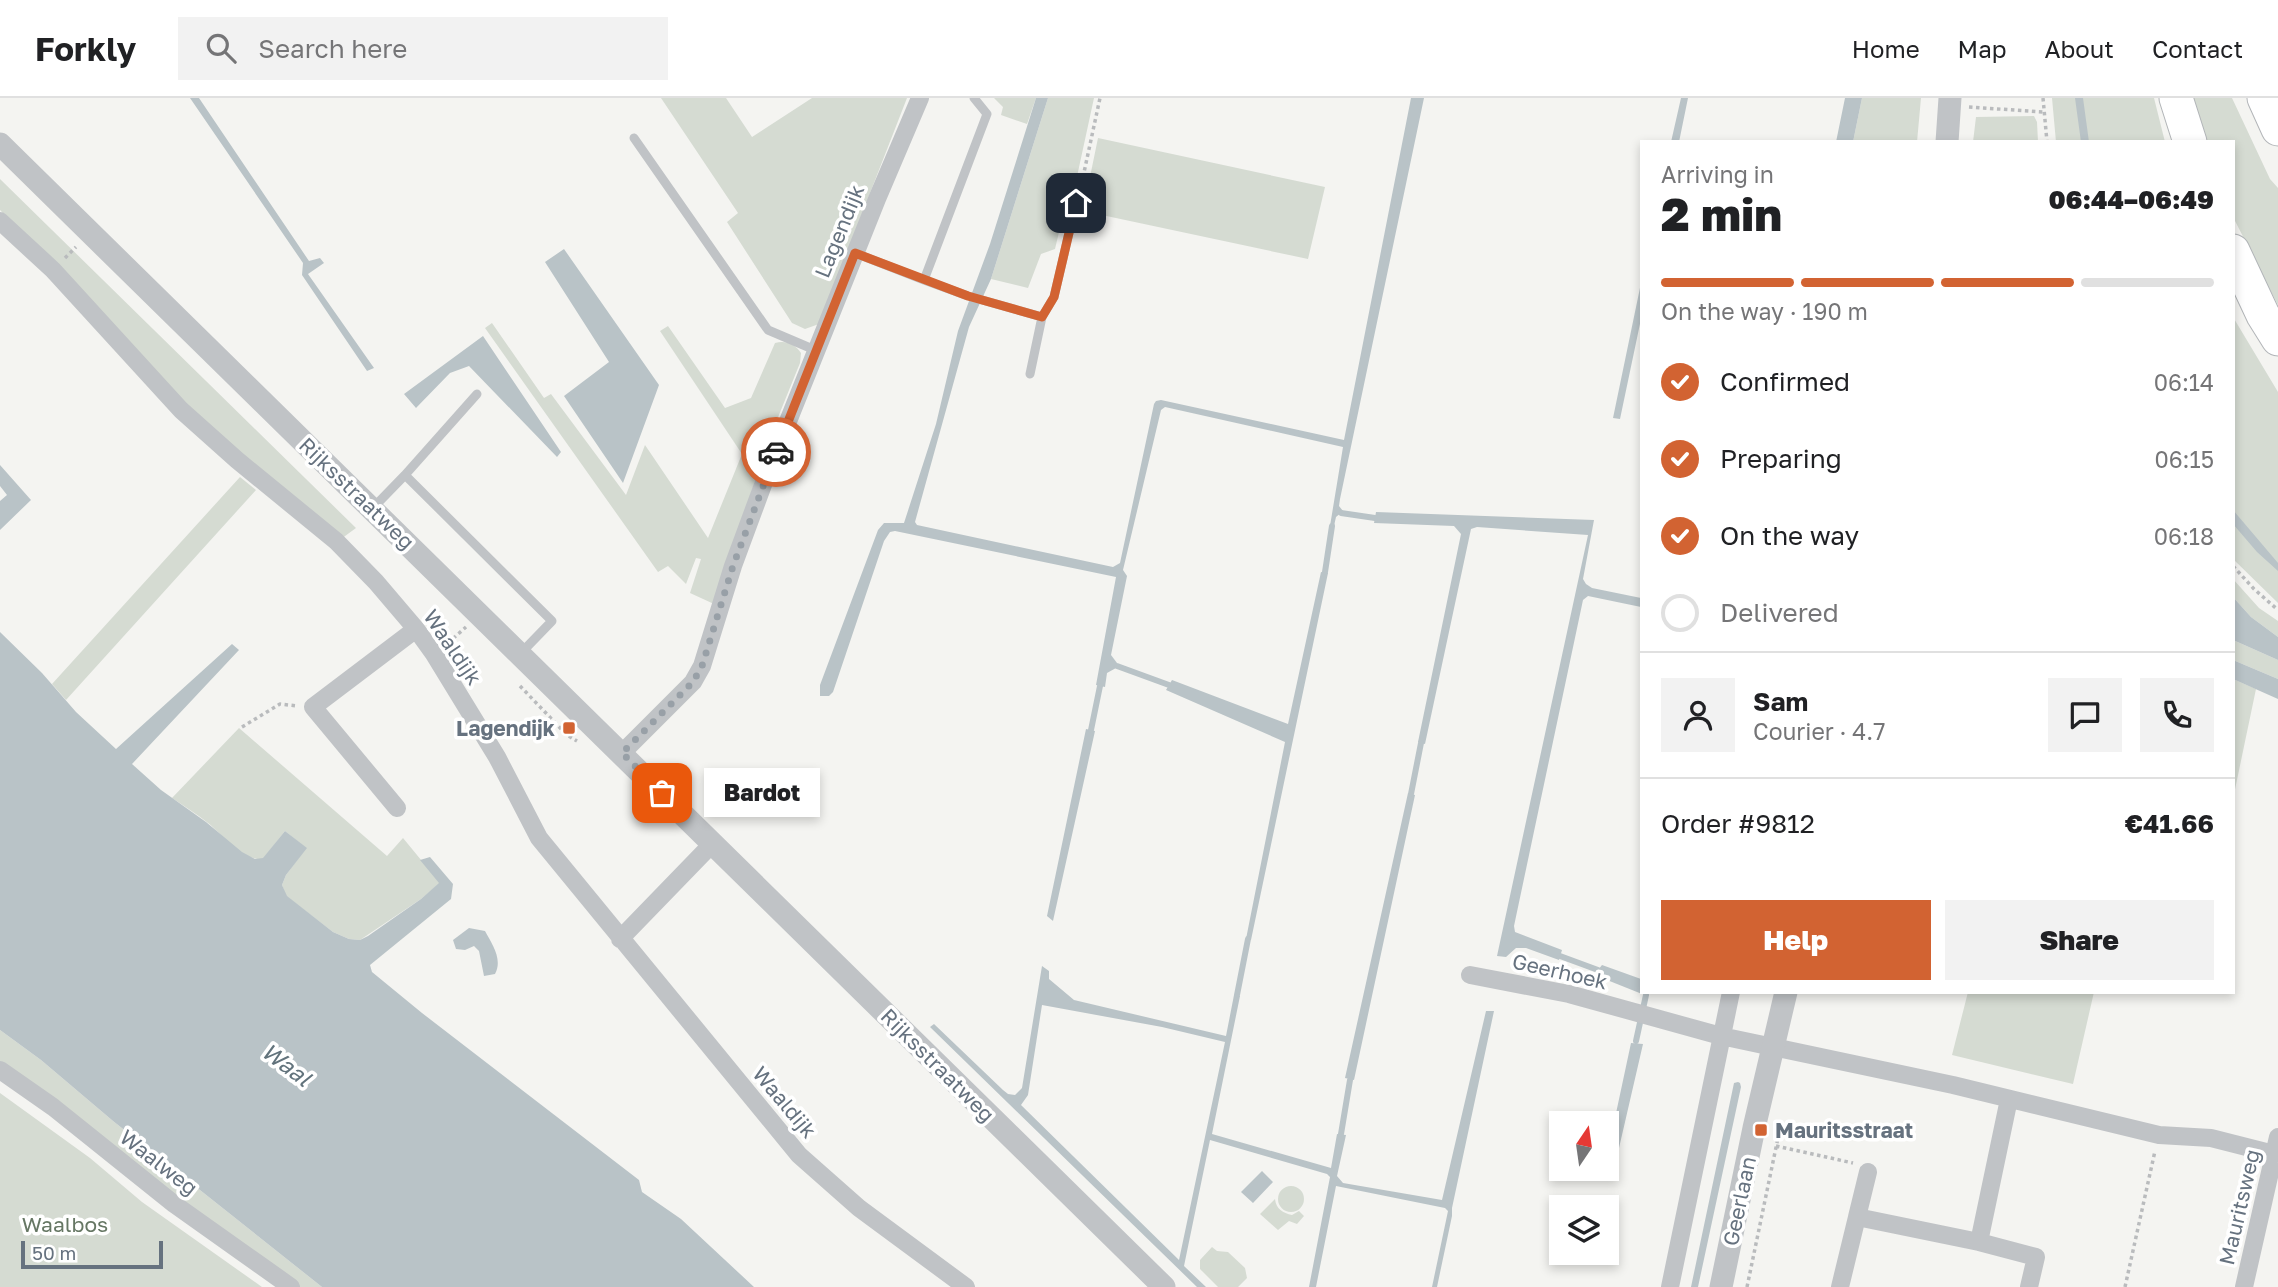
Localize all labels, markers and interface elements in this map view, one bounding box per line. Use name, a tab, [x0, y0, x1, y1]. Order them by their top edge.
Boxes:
search box	[178, 17, 668, 80]
text: Forkly	[35, 29, 136, 68]
icon: search	[202, 29, 240, 67]
text: Search here	[258, 33, 407, 64]
text: Home	[1852, 34, 1920, 63]
text: Map	[1958, 34, 2007, 63]
text: About	[2045, 34, 2114, 63]
text: Contact	[2152, 34, 2243, 63]
text: Arriving in	[1661, 160, 1774, 188]
pin	[1046, 173, 1106, 233]
street label: Lagendijk	[809, 181, 869, 281]
icon: home	[1057, 184, 1095, 222]
text: 06:44–06:49	[2048, 184, 2214, 215]
text: 2 min	[1661, 186, 1782, 241]
text: On the way · 190 m	[1661, 297, 1868, 325]
icon: check	[1661, 363, 1699, 401]
text: Confirmed	[1720, 366, 1850, 397]
text: 06:14	[2154, 368, 2214, 396]
courier	[741, 417, 811, 487]
street label: Rijksstraatweg	[294, 432, 420, 554]
icon: car	[757, 433, 795, 471]
icon: check	[1661, 440, 1699, 478]
text: Preparing	[1720, 443, 1842, 474]
text: 06:15	[2154, 445, 2214, 473]
icon: check	[1661, 517, 1699, 555]
text: On the way	[1720, 520, 1859, 551]
text: 06:18	[2154, 522, 2214, 550]
text: Delivered	[1720, 597, 1839, 628]
street label: Waaldijk	[418, 604, 488, 690]
button: person	[1661, 678, 1735, 752]
button: chat	[2048, 678, 2122, 752]
button: phone	[2140, 678, 2214, 752]
text: Sam	[1753, 686, 1808, 717]
place label: Lagendijk	[456, 715, 555, 741]
text: Courier · 4.7	[1753, 717, 1885, 745]
marker: Lagendijk	[561, 720, 577, 736]
pin	[632, 763, 692, 823]
callout: Bardot	[704, 768, 820, 818]
icon: bag	[643, 774, 681, 812]
text: Bardot	[724, 778, 800, 806]
text: Order #9812	[1661, 808, 1815, 839]
text: €41.66	[2125, 808, 2214, 839]
button: Help	[1661, 900, 1931, 980]
button: Share	[1945, 900, 2214, 980]
street label: Geerhoek	[1510, 947, 1610, 995]
street label: Rijksstraatweg	[876, 1003, 1000, 1127]
water label: Waal	[257, 1036, 318, 1093]
street label: Waaldijk	[748, 1061, 823, 1143]
north arrow	[1549, 1111, 1619, 1181]
map controls	[1549, 1111, 1619, 1265]
place label: Mauritsstraat	[1775, 1117, 1913, 1143]
marker: Mauritsstraat	[1753, 1122, 1769, 1138]
street label: Waalweg	[115, 1124, 203, 1200]
street label: Mauritsweg	[2213, 1147, 2265, 1267]
street label: Geerlaan	[1717, 1154, 1761, 1248]
button: layers	[1549, 1195, 1619, 1265]
park label: Waalbos	[22, 1211, 108, 1237]
scale bar	[21, 1238, 163, 1270]
text: 50 m	[32, 1241, 76, 1264]

